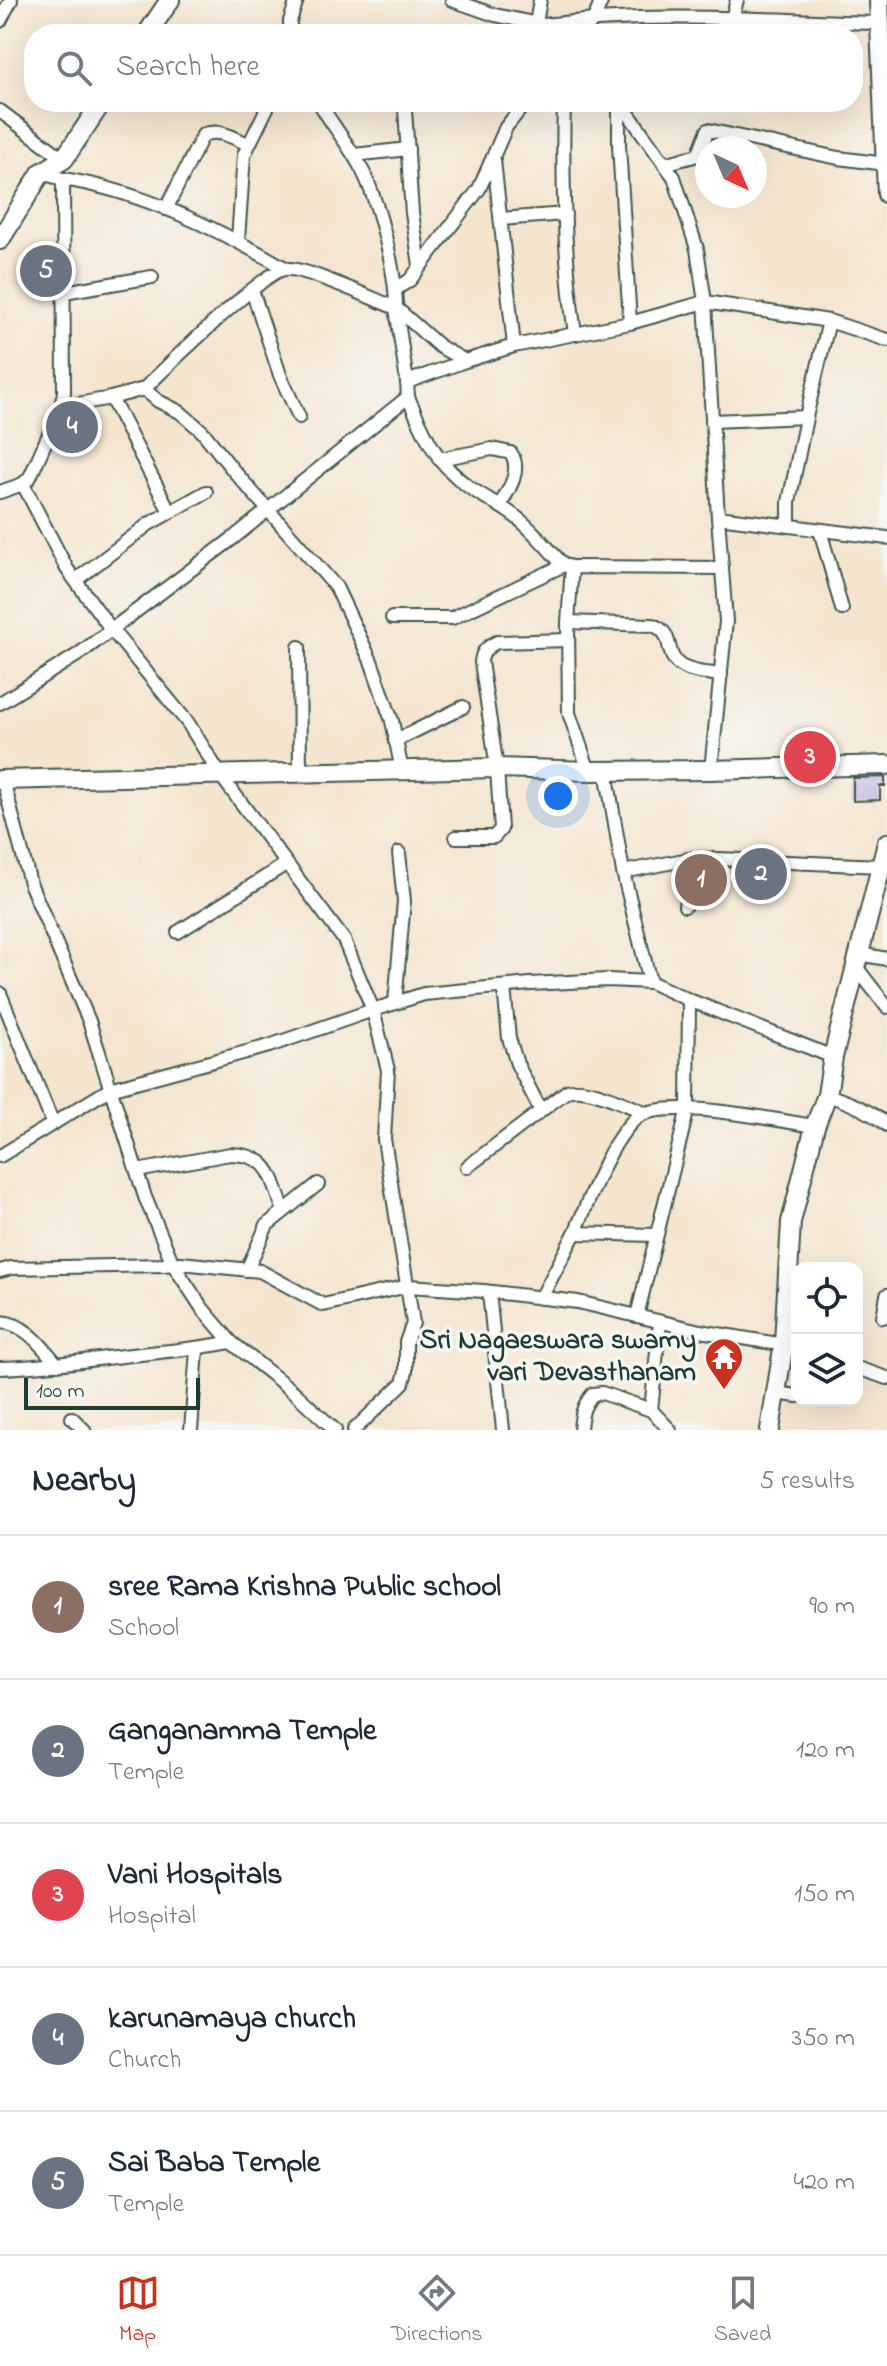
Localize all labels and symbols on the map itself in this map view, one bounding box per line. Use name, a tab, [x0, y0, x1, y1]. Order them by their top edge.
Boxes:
north arrow	[695, 136, 767, 208]
pin: 5	[20, 241, 72, 301]
pin: 4	[46, 397, 98, 457]
pin: 3	[784, 727, 836, 787]
your location	[538, 776, 578, 816]
pin: 2	[735, 844, 787, 904]
pin: 1	[675, 850, 727, 910]
place label: Sri Nagaeswara swamy vari Devasthanam	[419, 1321, 696, 1394]
temple icon: Sri Nagaeswara swamy vari Devasthanam	[703, 1336, 745, 1391]
scale bar	[24, 1374, 200, 1410]

